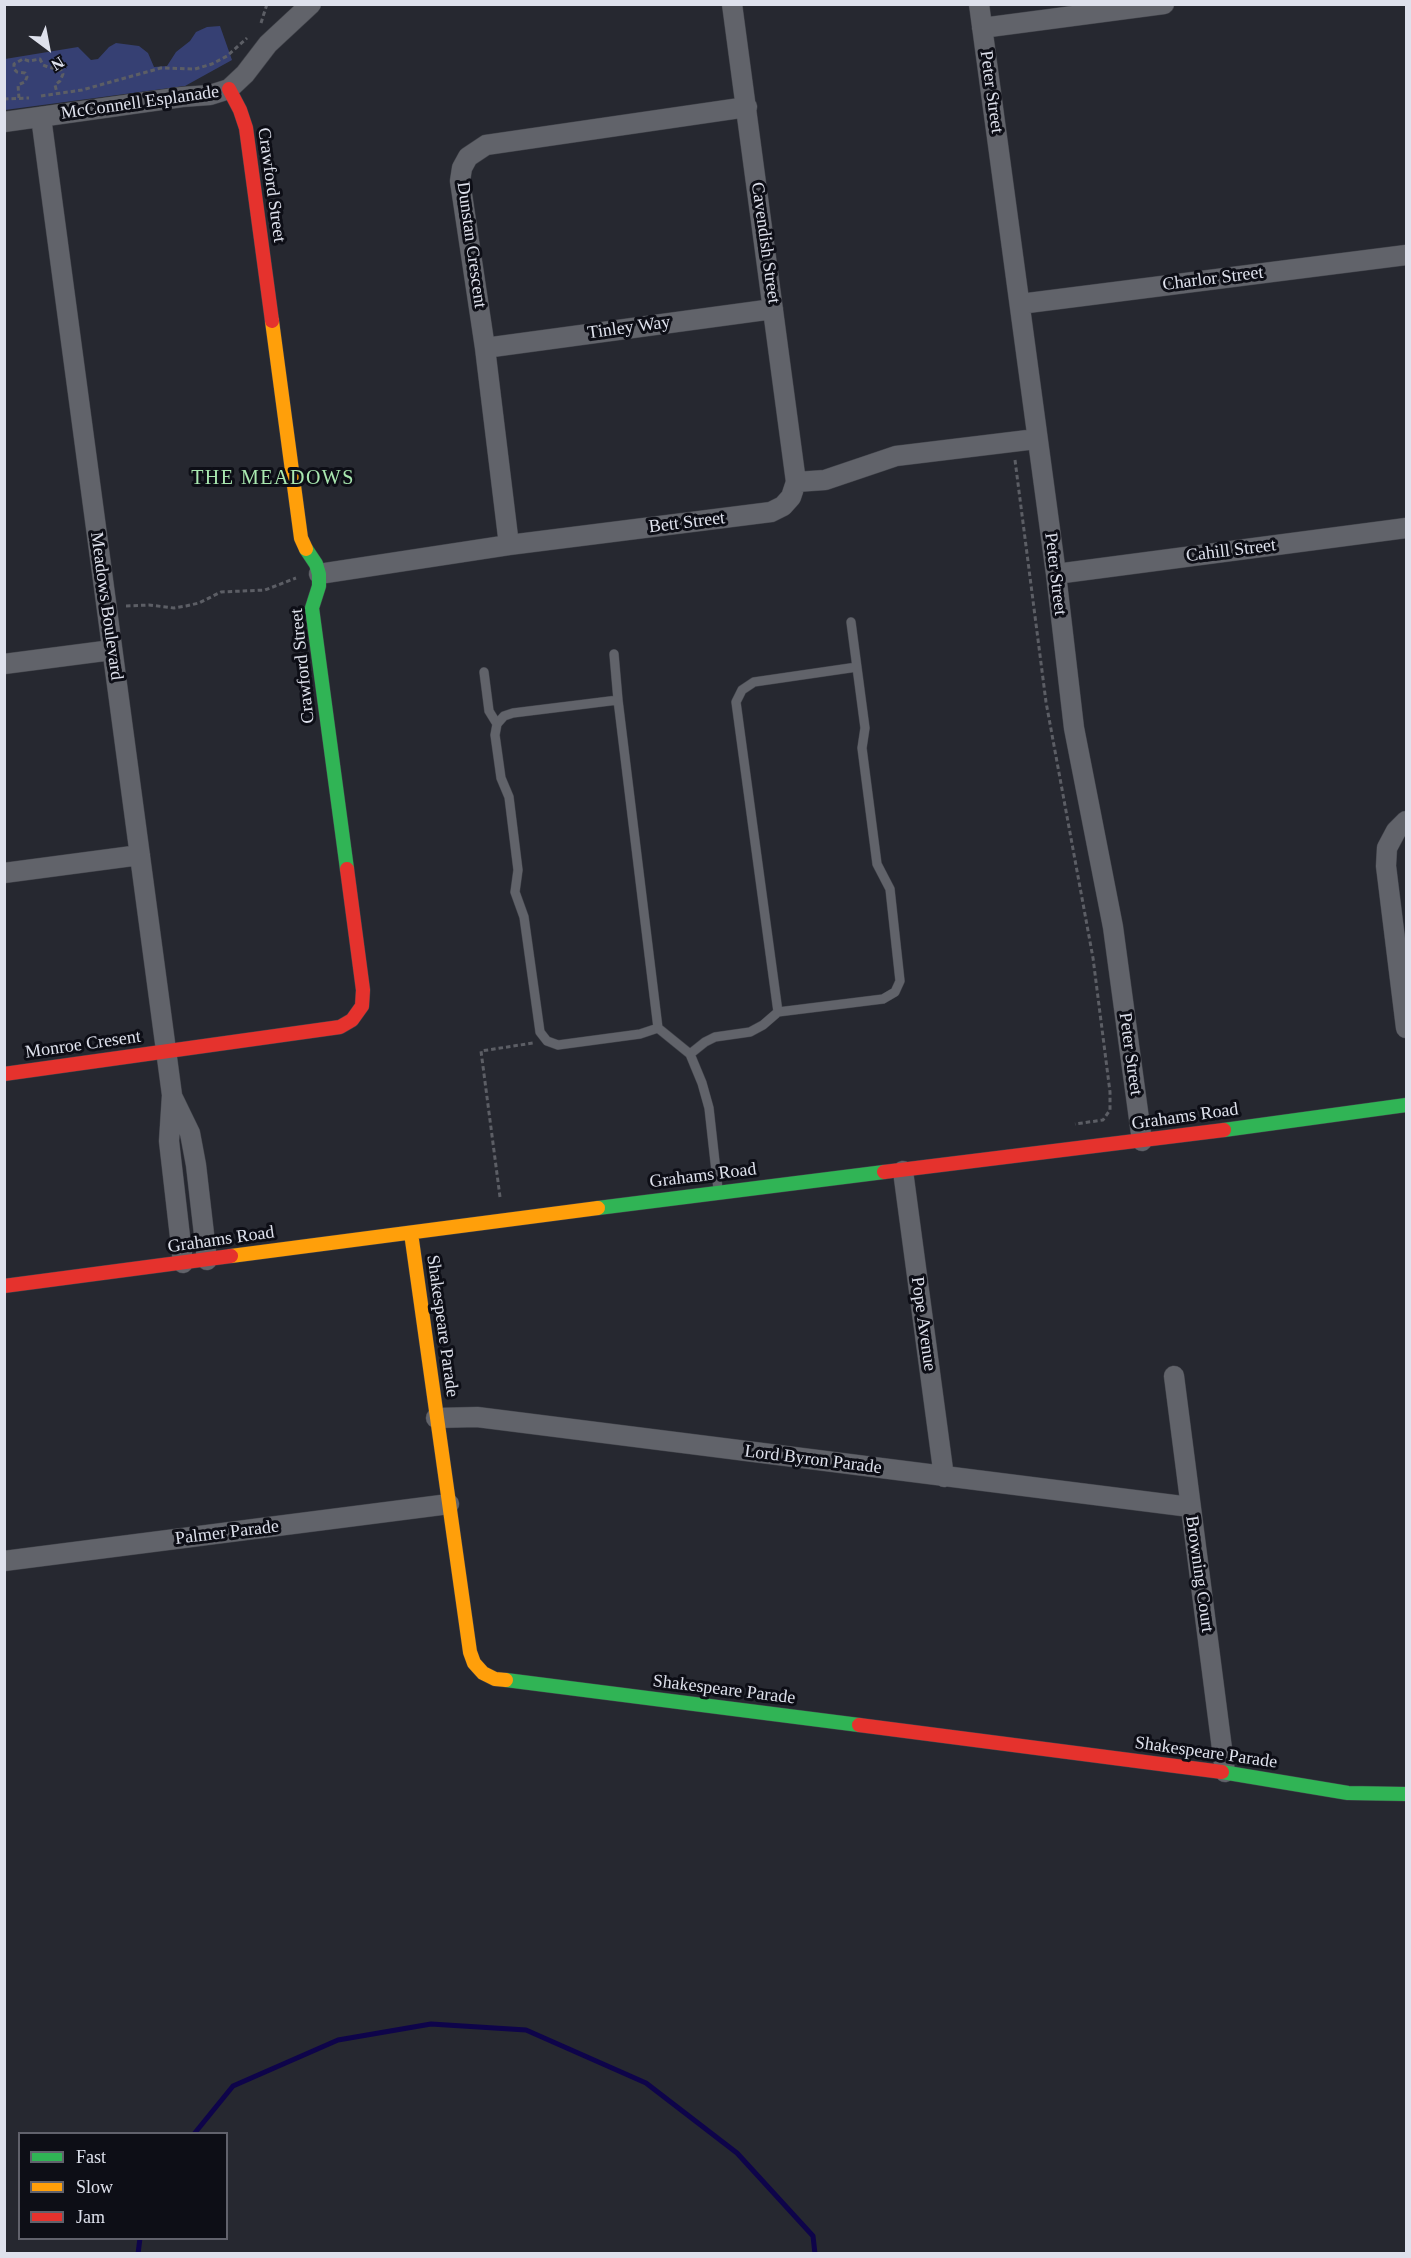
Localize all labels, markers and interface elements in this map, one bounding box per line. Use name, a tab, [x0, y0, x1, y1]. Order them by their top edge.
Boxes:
north arrow	[18, 18, 78, 78]
street label: Peter Street	[974, 49, 1008, 135]
text: N	[48, 53, 67, 74]
street label: McConnell Esplanade	[60, 81, 220, 125]
street label: Crawford Street	[252, 126, 290, 244]
street label: Dunstan Crescent	[451, 180, 491, 310]
street label: Cavendish Street	[746, 181, 784, 305]
street label: Charlor Street	[1161, 262, 1265, 296]
street label: Tinley Way	[586, 312, 672, 344]
district label: THE MEADOWS	[191, 467, 355, 491]
street label: Bett Street	[648, 508, 726, 538]
street label: Meadows Boulevard	[85, 530, 127, 682]
street label: Peter Street	[1039, 531, 1071, 617]
street label: Cahill Street	[1185, 535, 1277, 567]
street label: Crawford Street	[286, 607, 320, 725]
street label: Peter Street	[1113, 1011, 1147, 1097]
street label: Monroe Cresent	[24, 1026, 142, 1064]
street label: Grahams Road	[1130, 1099, 1240, 1135]
street label: Grahams Road	[648, 1159, 758, 1193]
street label: Grahams Road	[166, 1222, 276, 1258]
street label: Shakespeare Parade	[421, 1253, 463, 1399]
street label: Pope Avenue	[906, 1275, 940, 1373]
street label: Lord Byron Parade	[743, 1441, 883, 1479]
street label: Browning Court	[1180, 1514, 1218, 1634]
street label: Palmer Parade	[174, 1516, 280, 1550]
street label: Shakespeare Parade	[652, 1671, 796, 1709]
street label: Shakespeare Parade	[1133, 1732, 1279, 1774]
legend	[18, 2132, 228, 2240]
text: Fast	[76, 2147, 106, 2167]
text: Slow	[76, 2177, 113, 2197]
text: Jam	[76, 2207, 105, 2227]

